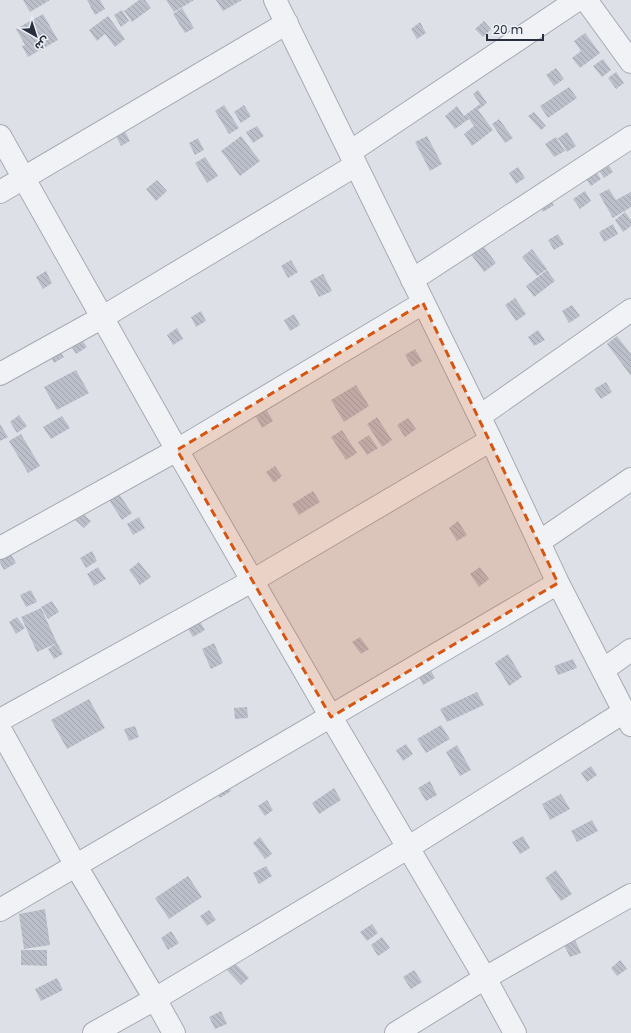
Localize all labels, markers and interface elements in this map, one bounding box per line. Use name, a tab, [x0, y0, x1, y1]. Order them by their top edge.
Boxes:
north arrow	[16, 16, 56, 56]
scale bar	[487, 16, 543, 42]
text: 20 m	[493, 21, 523, 38]
text: ش	[31, 33, 53, 55]

